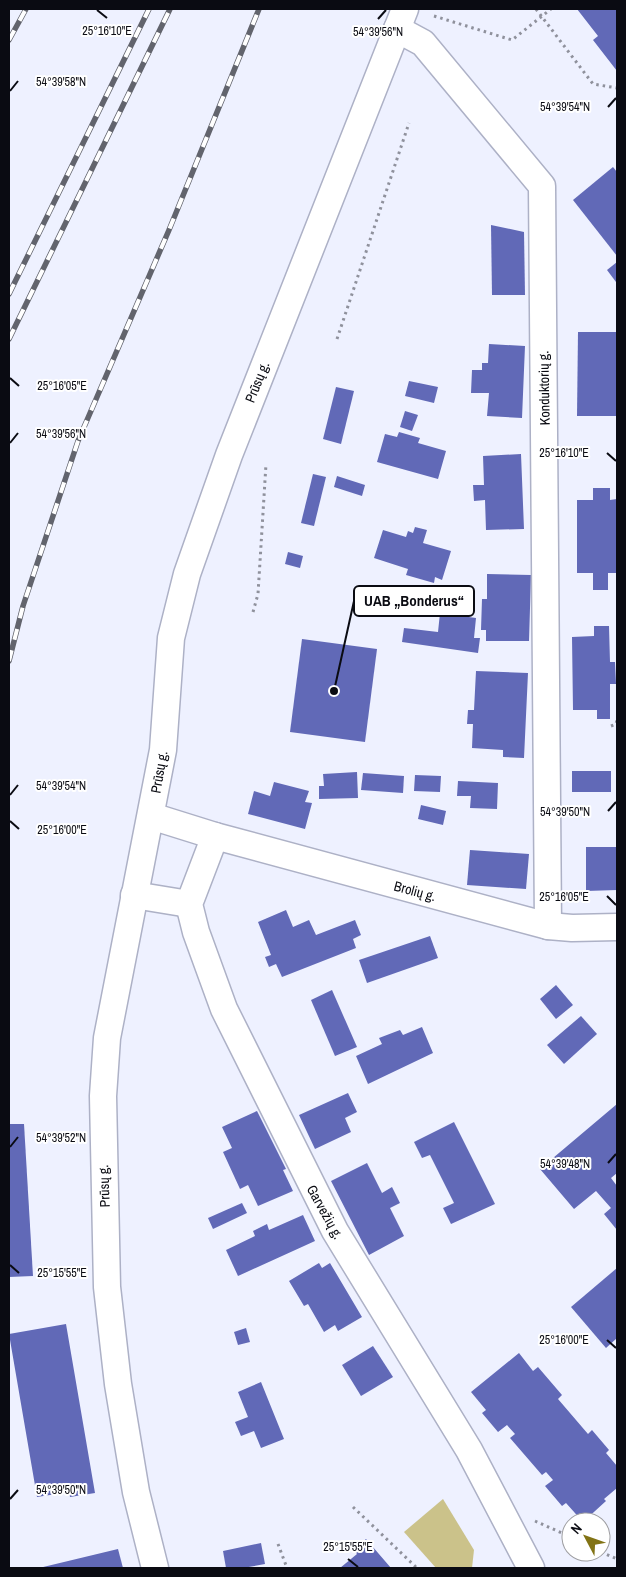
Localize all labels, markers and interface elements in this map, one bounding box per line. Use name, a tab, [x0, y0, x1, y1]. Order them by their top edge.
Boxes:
text: 25°16'10"E	[82, 23, 132, 39]
text: 54°39'56"N	[353, 24, 403, 40]
text: 54°39'58"N	[36, 74, 86, 90]
text: 54°39'54"N	[540, 99, 590, 115]
street label: Konduktorių g.	[534, 351, 554, 425]
street label: Prūsų g.	[241, 359, 273, 405]
text: 25°16'05"E	[37, 378, 87, 394]
text: 54°39'56"N	[36, 426, 86, 442]
text: 25°16'10"E	[539, 445, 589, 461]
callout: UAB „Bonderus“	[354, 586, 474, 616]
text: UAB „Bonderus“	[364, 590, 464, 611]
street label: Prūsų g.	[146, 749, 172, 795]
text: 54°39'54"N	[36, 778, 86, 794]
text: 54°39'50"N	[540, 804, 590, 820]
text: 25°16'00"E	[37, 822, 87, 838]
street label: Brolių g.	[392, 877, 438, 905]
text: 25°16'05"E	[539, 889, 589, 905]
text: 54°39'52"N	[36, 1130, 86, 1146]
text: 54°39'48"N	[540, 1156, 590, 1172]
street label: Prūsų g.	[94, 1164, 114, 1208]
street label: Garvežių g.	[303, 1182, 347, 1242]
text: 25°15'55"E	[37, 1265, 87, 1281]
text: 25°16'00"E	[539, 1332, 589, 1348]
text: 54°39'50"N	[36, 1482, 86, 1498]
north arrow	[561, 1512, 611, 1562]
text: N	[567, 1519, 586, 1538]
text: 25°15'55"E	[323, 1539, 373, 1555]

